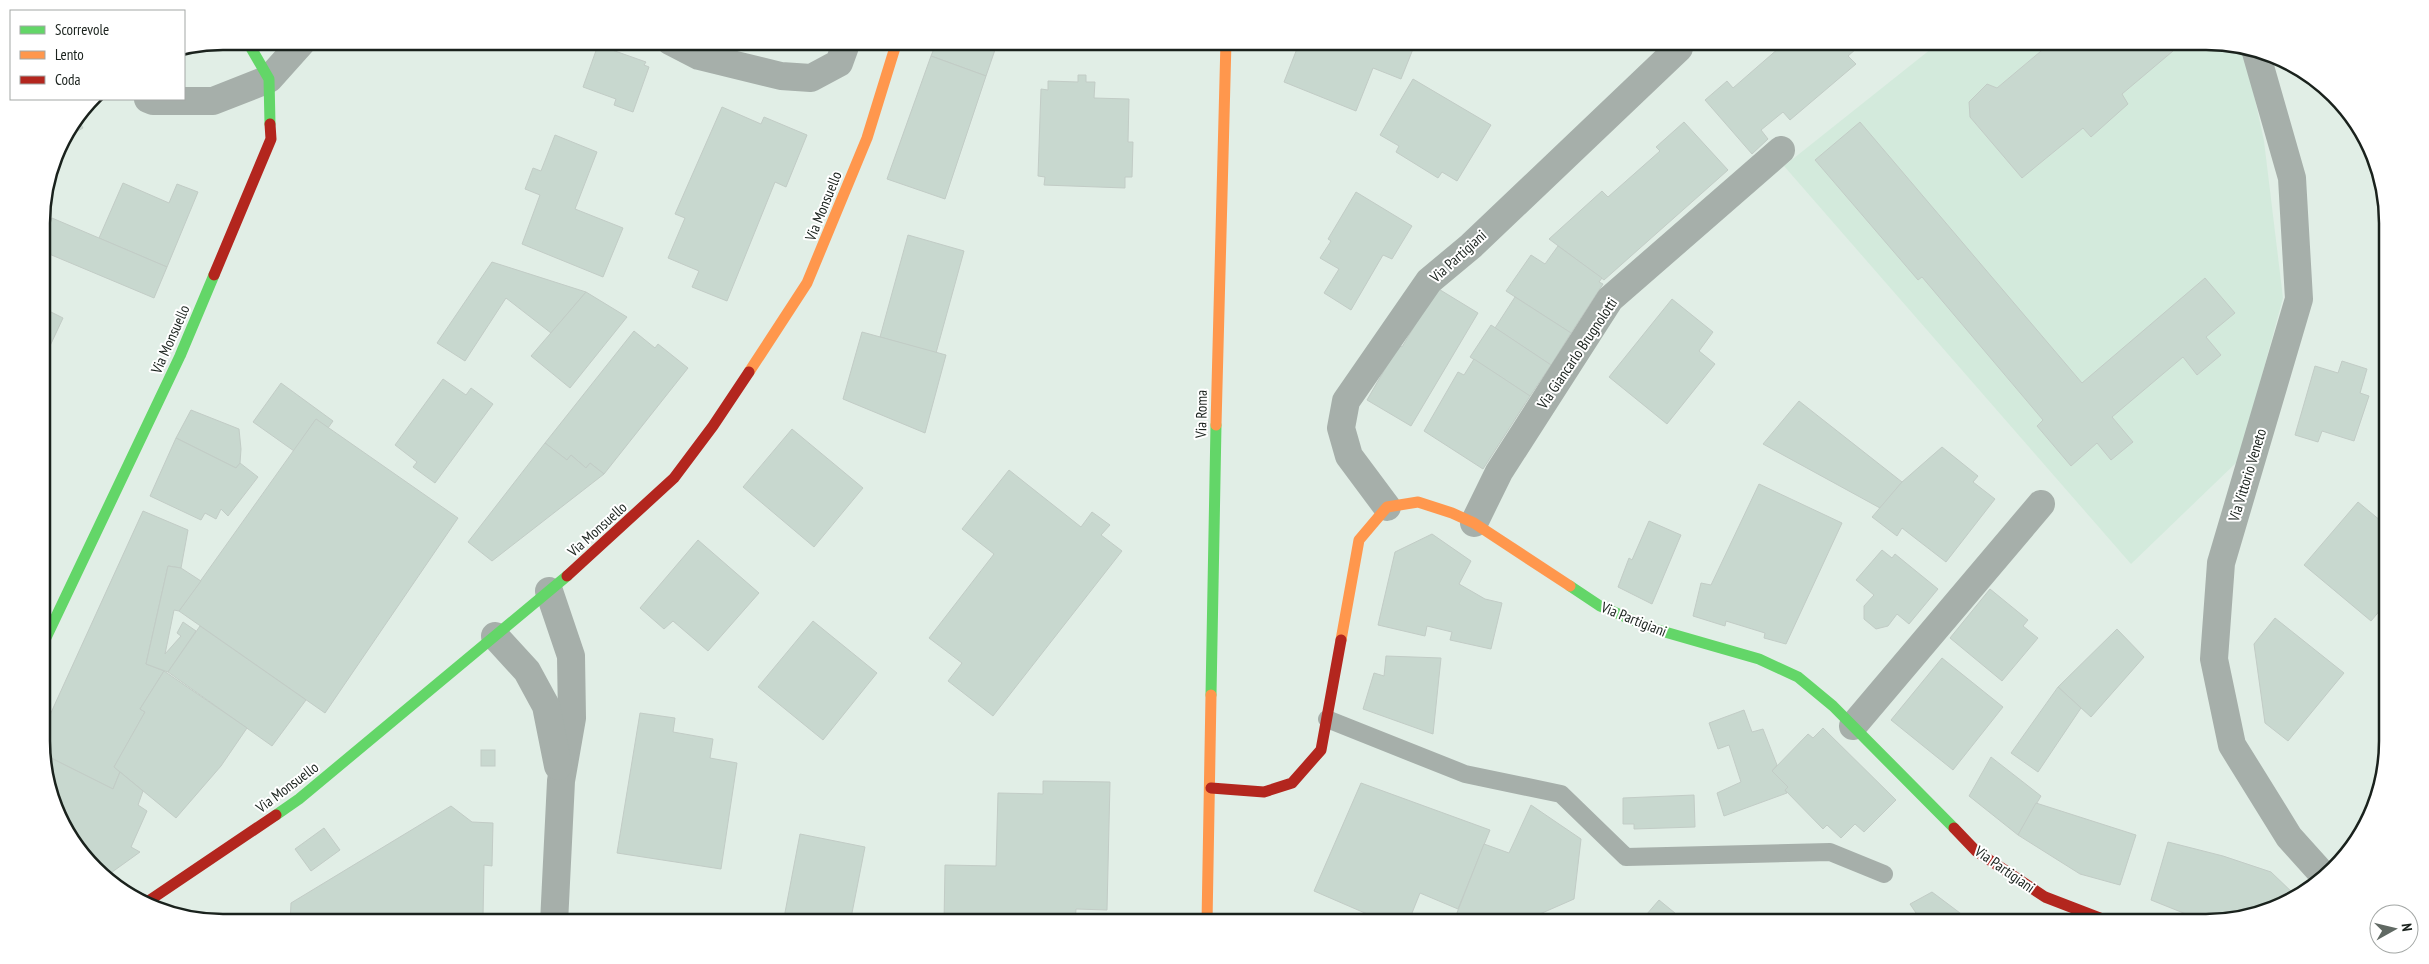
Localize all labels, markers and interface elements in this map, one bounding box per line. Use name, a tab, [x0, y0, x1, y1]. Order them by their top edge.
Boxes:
legend	[10, 10, 185, 100]
text: Scorrevole	[55, 20, 109, 39]
text: Lento	[55, 45, 84, 64]
text: Coda	[55, 70, 80, 89]
street label: Via Monsuello	[800, 168, 846, 244]
street label: Via Partigiani	[1425, 226, 1490, 287]
street label: Via Giancarlo Brugnolotti	[1532, 294, 1621, 413]
street label: Via Monsuello	[146, 302, 194, 377]
street label: Via Roma	[1191, 390, 1211, 439]
street label: Via Vittorio Veneto	[2224, 426, 2270, 525]
street label: Via Monsuello	[563, 497, 631, 561]
street label: Via Partigiani	[1597, 597, 1670, 641]
street label: Via Monsuello	[251, 757, 322, 817]
street label: Via Partigiani	[1970, 841, 2039, 897]
north arrow	[2369, 904, 2419, 954]
text: N	[2397, 922, 2416, 932]

